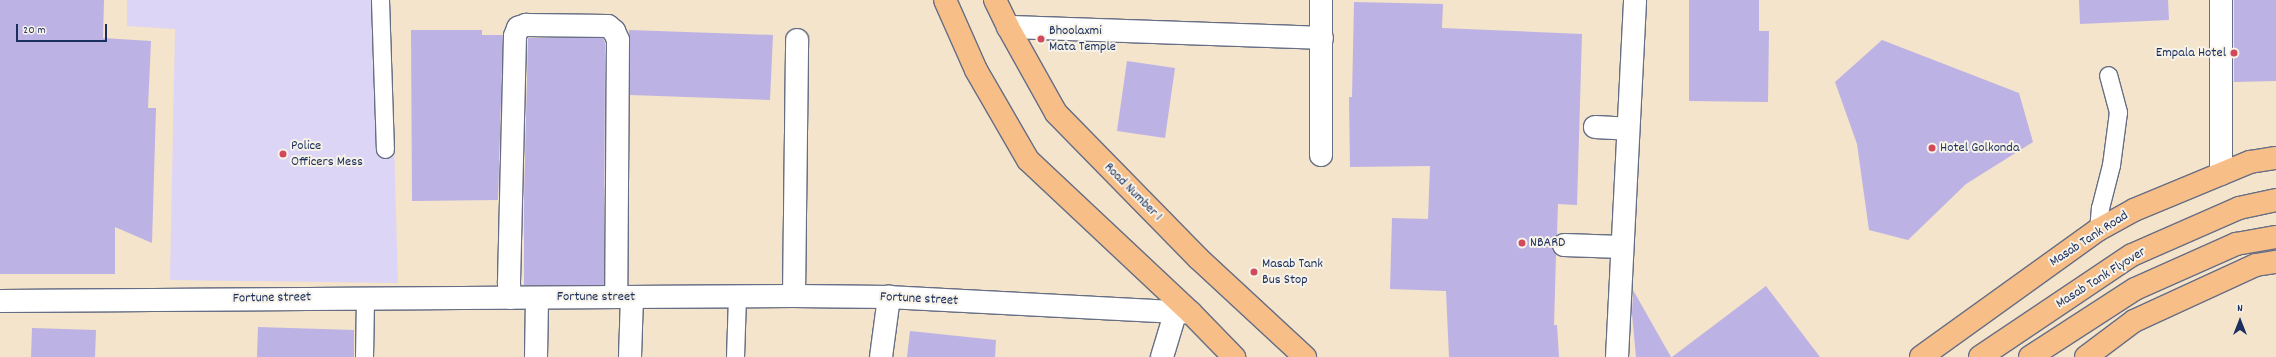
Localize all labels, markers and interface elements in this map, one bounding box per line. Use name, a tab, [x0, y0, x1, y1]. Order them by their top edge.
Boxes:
scale bar	[18, 16, 109, 42]
text: 20 m	[23, 22, 46, 39]
place label: Bhoolaxmi Mata Temple	[1049, 23, 1116, 56]
marker: Bhoolaxmi Mata Temple	[1036, 34, 1046, 44]
place label: Empala Hotel	[2156, 45, 2226, 61]
marker: Empala Hotel	[2229, 48, 2239, 58]
place label: Police Officers Mess	[291, 138, 363, 170]
place label: Hotel Golkonda	[1940, 140, 2019, 156]
marker: Hotel Golkonda	[1927, 143, 1937, 153]
marker: Police Officers Mess	[278, 149, 288, 159]
street label: Road Number 1	[1100, 159, 1166, 225]
street label: Masab Tank Road	[2047, 207, 2131, 271]
place label: NBARD	[1530, 235, 1565, 251]
marker: NBARD	[1517, 238, 1527, 248]
street label: Masab Tank Flyover	[2053, 244, 2149, 312]
place label: Masab Tank Bus Stop	[1262, 256, 1323, 288]
marker: Masab Tank Bus Stop	[1249, 267, 1259, 277]
street label: Fortune street	[233, 289, 311, 307]
street label: Fortune street	[557, 289, 635, 305]
street label: Fortune street	[879, 289, 959, 309]
north arrow	[2220, 301, 2260, 341]
text: N	[2237, 301, 2243, 317]

